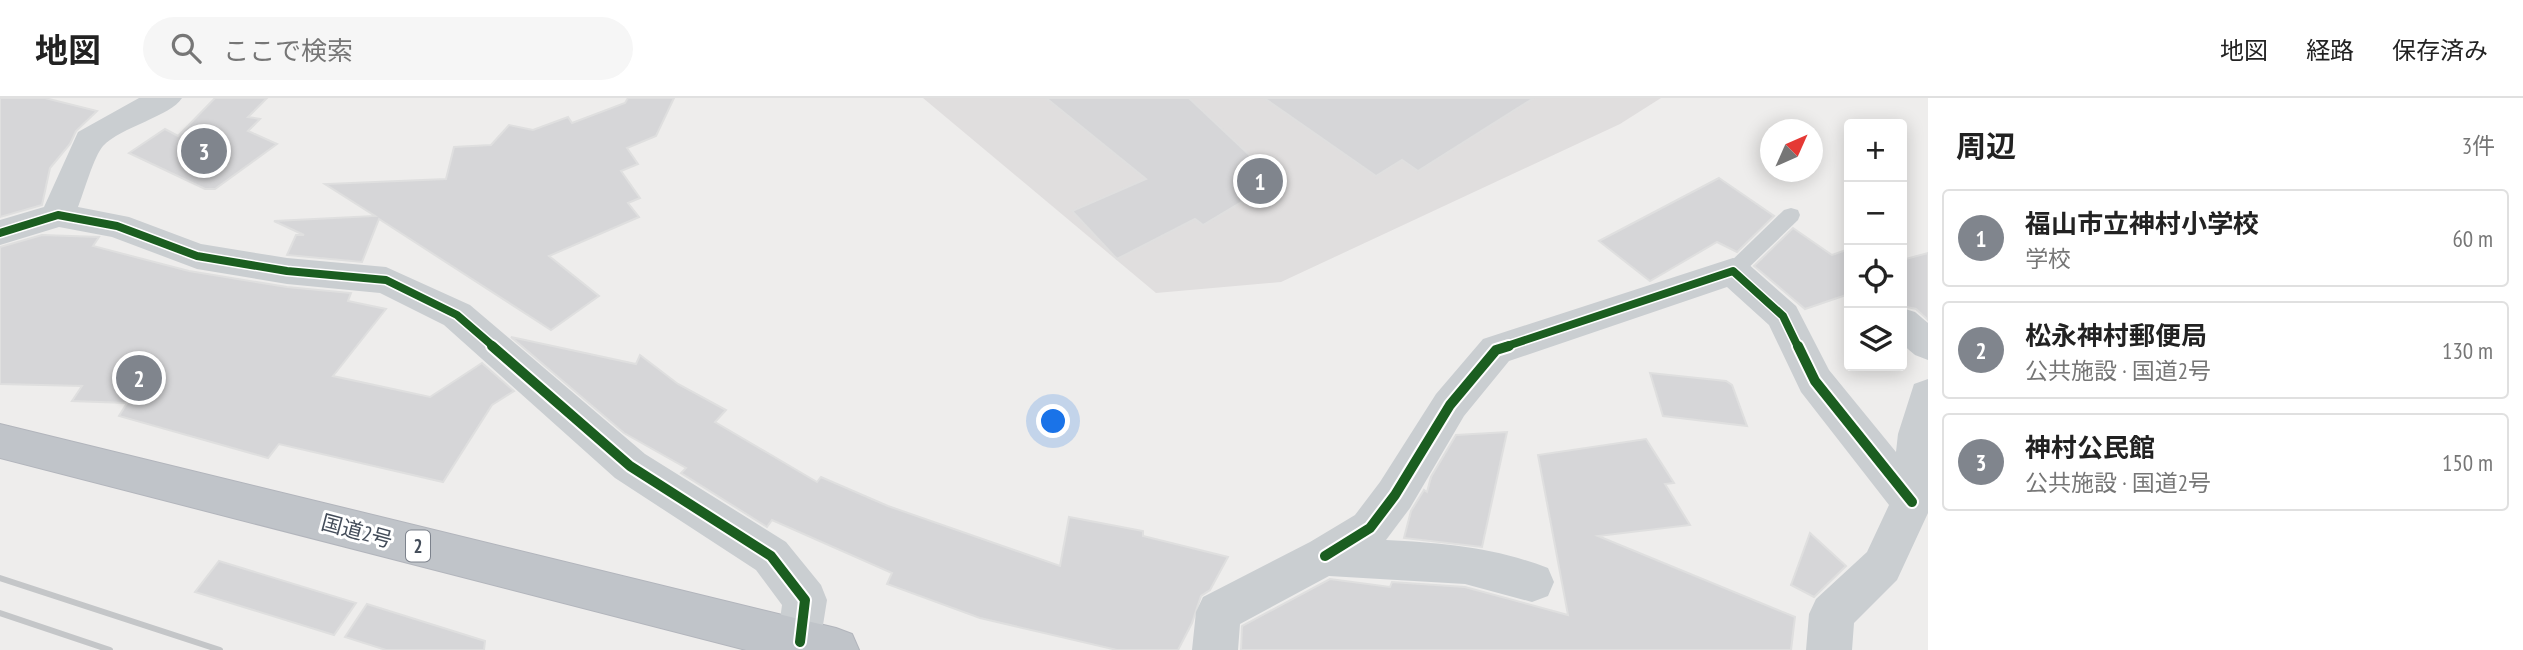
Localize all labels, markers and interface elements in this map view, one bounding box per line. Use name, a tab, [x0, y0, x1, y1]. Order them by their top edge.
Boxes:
search box	[143, 17, 633, 80]
text: 地図	[35, 28, 101, 71]
icon: search	[167, 29, 205, 67]
text: ここで検索	[223, 34, 353, 67]
text: 地図	[2220, 35, 2268, 66]
text: 経路	[2306, 35, 2354, 66]
text: 保存済み	[2392, 35, 2488, 66]
north arrow	[1760, 119, 1823, 182]
map controls	[1844, 119, 1907, 371]
button: +	[1844, 119, 1907, 182]
pin: 3	[181, 125, 227, 177]
text: 周辺	[1956, 126, 2016, 165]
text: 3件	[2462, 131, 2495, 160]
pin: 1	[1237, 155, 1283, 207]
button: −	[1844, 182, 1907, 245]
text: 福山市立神村小学校	[2025, 207, 2259, 240]
text: 1	[1976, 224, 1987, 253]
text: 60 m	[2452, 224, 2493, 253]
text: 学校	[2025, 244, 2071, 273]
button: locate	[1844, 245, 1907, 308]
button: layers	[1844, 308, 1907, 371]
text: 松永神村郵便局	[2025, 319, 2207, 352]
text: 2	[1976, 336, 1987, 365]
text: 130 m	[2442, 336, 2493, 365]
pin: 2	[116, 352, 162, 404]
text: 公共施設 · 国道2号	[2025, 356, 2211, 385]
your location	[1036, 404, 1070, 438]
text: 神村公民館	[2025, 431, 2155, 464]
text: 3	[1976, 448, 1987, 477]
text: 150 m	[2442, 448, 2493, 477]
text: 公共施設 · 国道2号	[2025, 468, 2211, 497]
street label: 国道2号	[319, 509, 395, 553]
road number: 2	[406, 530, 430, 561]

